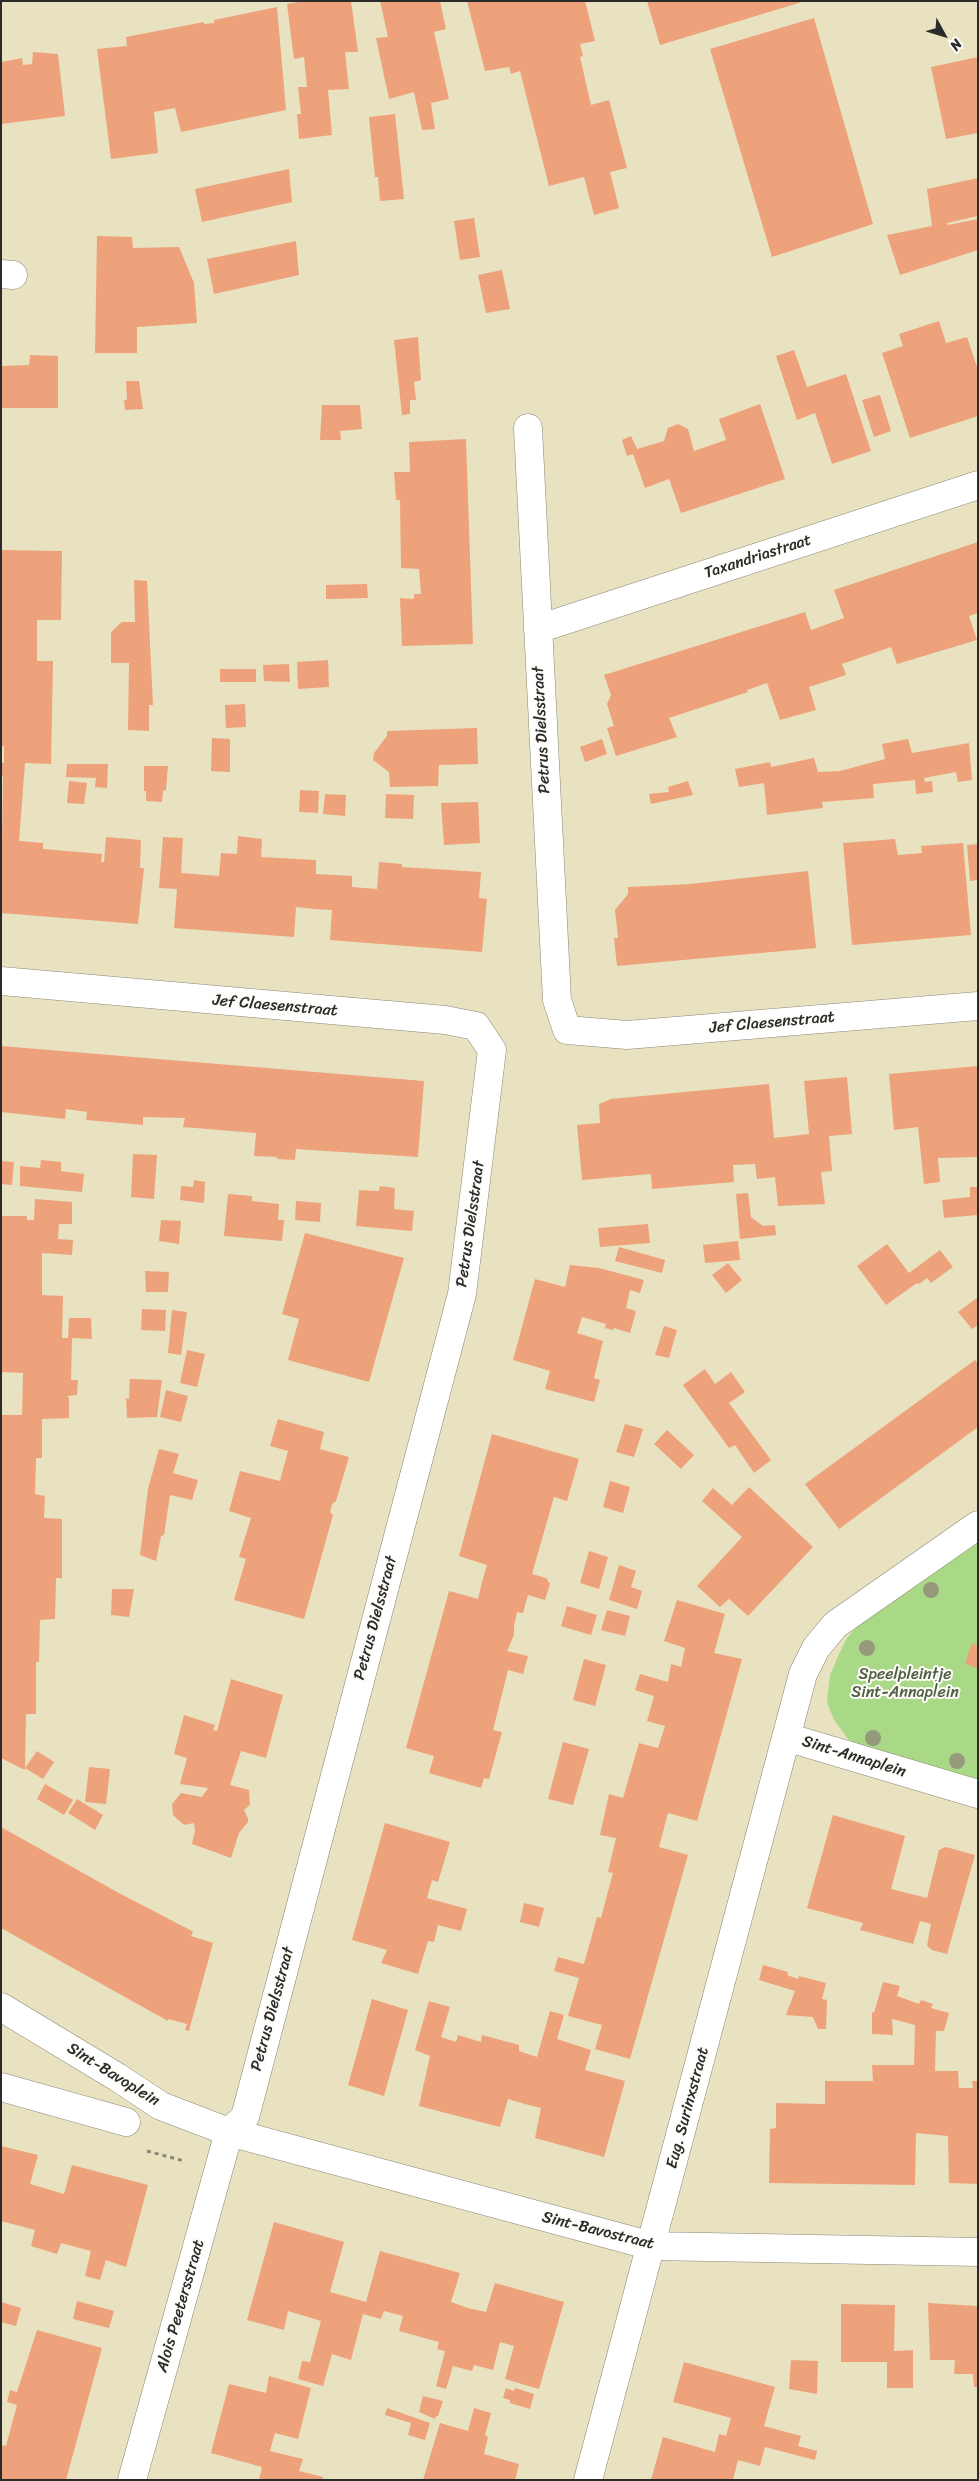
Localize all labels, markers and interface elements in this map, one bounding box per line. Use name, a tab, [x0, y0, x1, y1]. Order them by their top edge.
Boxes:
north arrow	[919, 10, 969, 60]
text: N	[943, 33, 969, 56]
street label: Taxandriastraat	[702, 531, 814, 583]
street label: Petrus Dielsstraat	[529, 666, 555, 794]
street label: Jef Claesenstraat	[212, 991, 338, 1021]
street label: Jef Claesenstraat	[709, 1008, 835, 1038]
street label: Petrus Dielsstraat	[453, 1160, 489, 1288]
street label: Petrus Dielsstraat	[350, 1554, 402, 1682]
park label: Speelpleintje Sint-Annaplein	[851, 1665, 959, 1703]
street label: Sint-Annaplein	[800, 1732, 908, 1782]
street label: Petrus Dielsstraat	[247, 1945, 299, 2073]
street label: Sint-Bavoplein	[63, 2039, 163, 2111]
street label: Eug. Surinxstraat	[663, 2045, 713, 2171]
street label: Sint-Bavostraat	[540, 2208, 656, 2254]
street label: Alois Peetersstraat	[153, 2237, 209, 2375]

